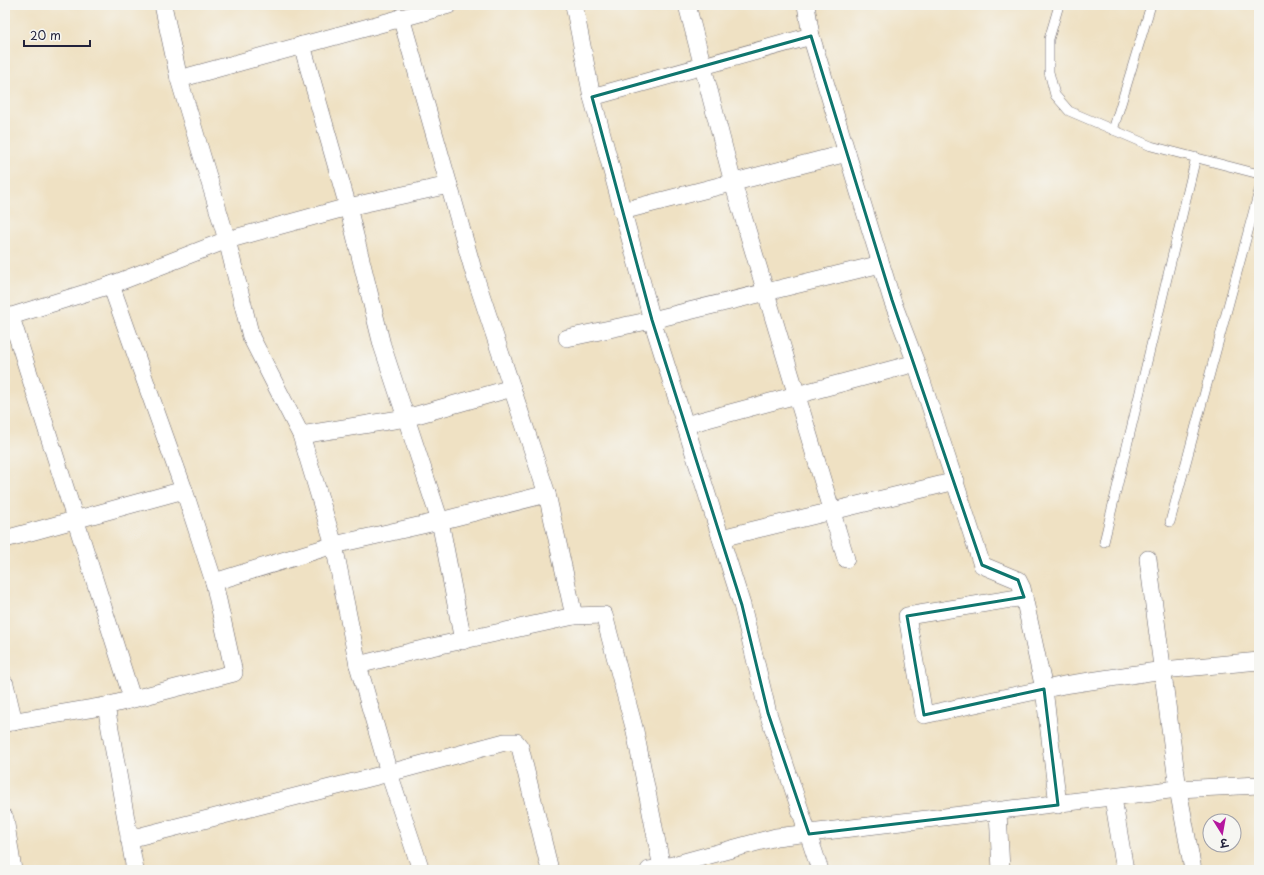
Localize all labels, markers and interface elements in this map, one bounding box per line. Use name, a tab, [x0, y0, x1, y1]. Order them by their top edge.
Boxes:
scale bar	[24, 22, 90, 48]
text: 20 m	[30, 26, 61, 44]
north arrow	[1202, 813, 1242, 853]
text: उ	[1217, 834, 1230, 853]

